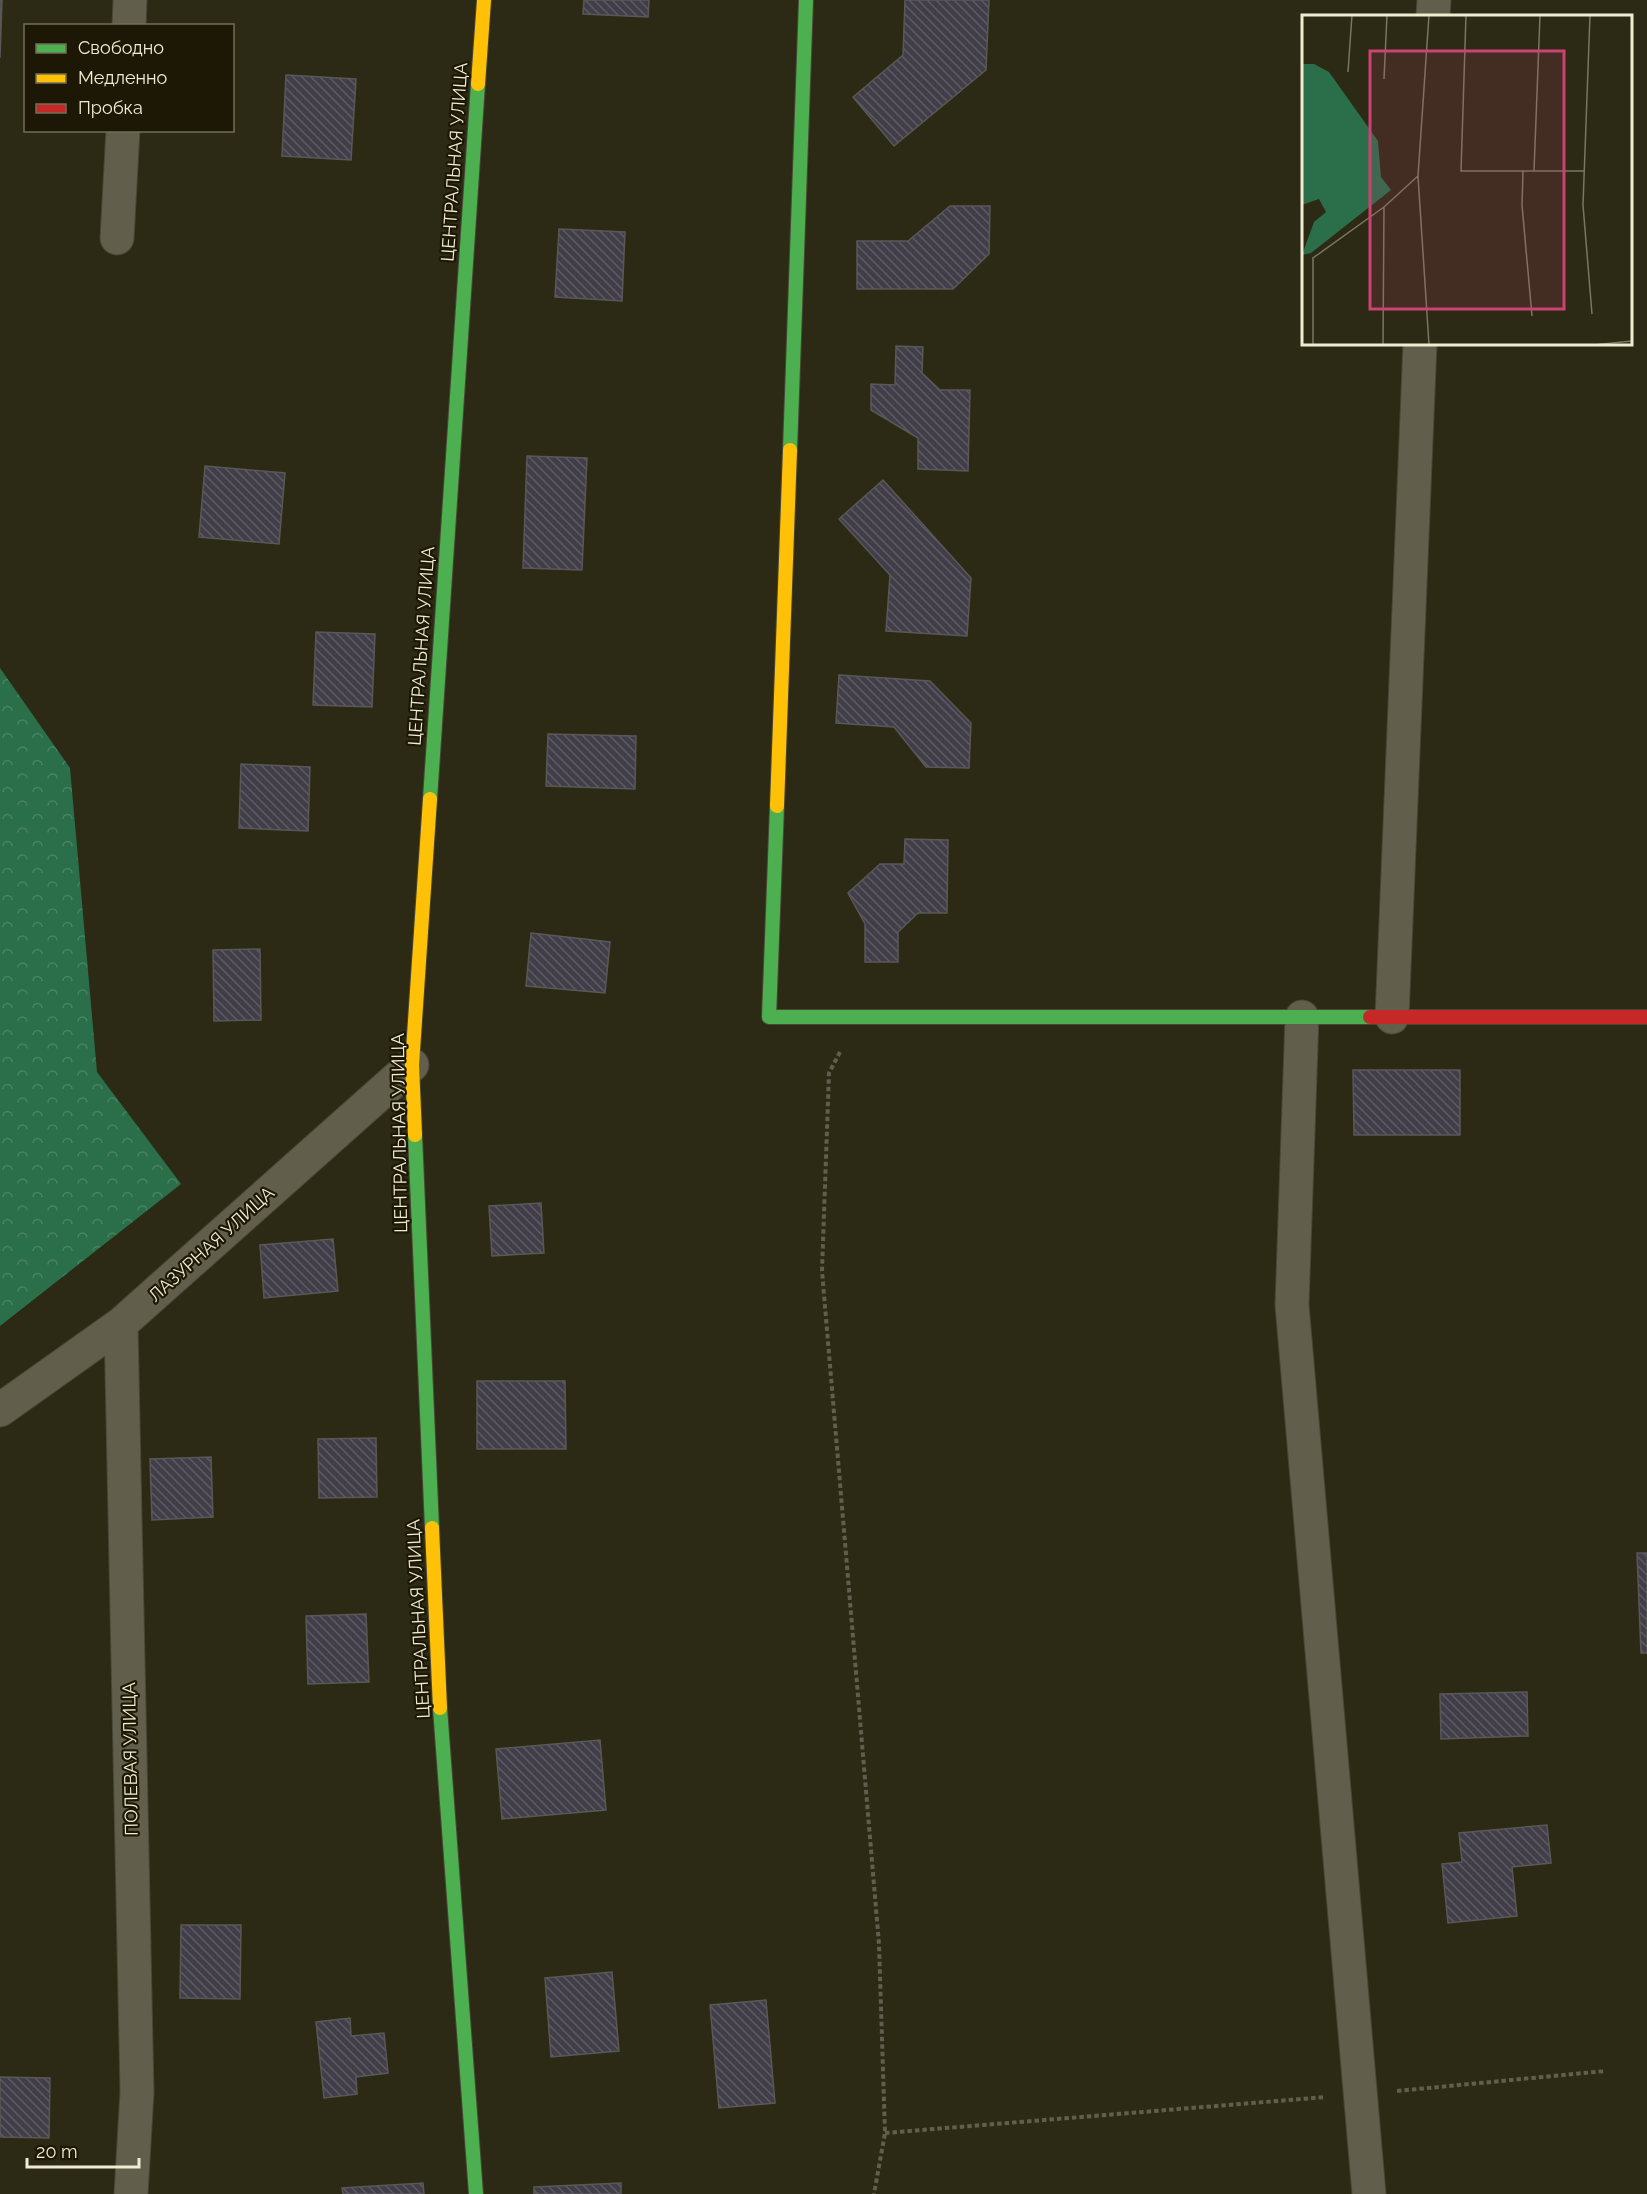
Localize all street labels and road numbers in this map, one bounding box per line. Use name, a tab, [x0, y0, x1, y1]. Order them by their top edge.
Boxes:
street label: ЦЕНТРАЛЬНАЯ УЛИЦА	[437, 62, 471, 262]
street label: ЦЕНТРАЛЬНАЯ УЛИЦА	[404, 546, 438, 746]
street label: ЦЕНТРАЛЬНАЯ УЛИЦА	[387, 1033, 411, 1233]
street label: ЛАЗУРНАЯ УЛИЦА	[144, 1182, 278, 1306]
street label: ЦЕНТРАЛЬНАЯ УЛИЦА	[402, 1519, 434, 1719]
street label: ПОЛЕВАЯ УЛИЦА	[118, 1682, 142, 1836]

